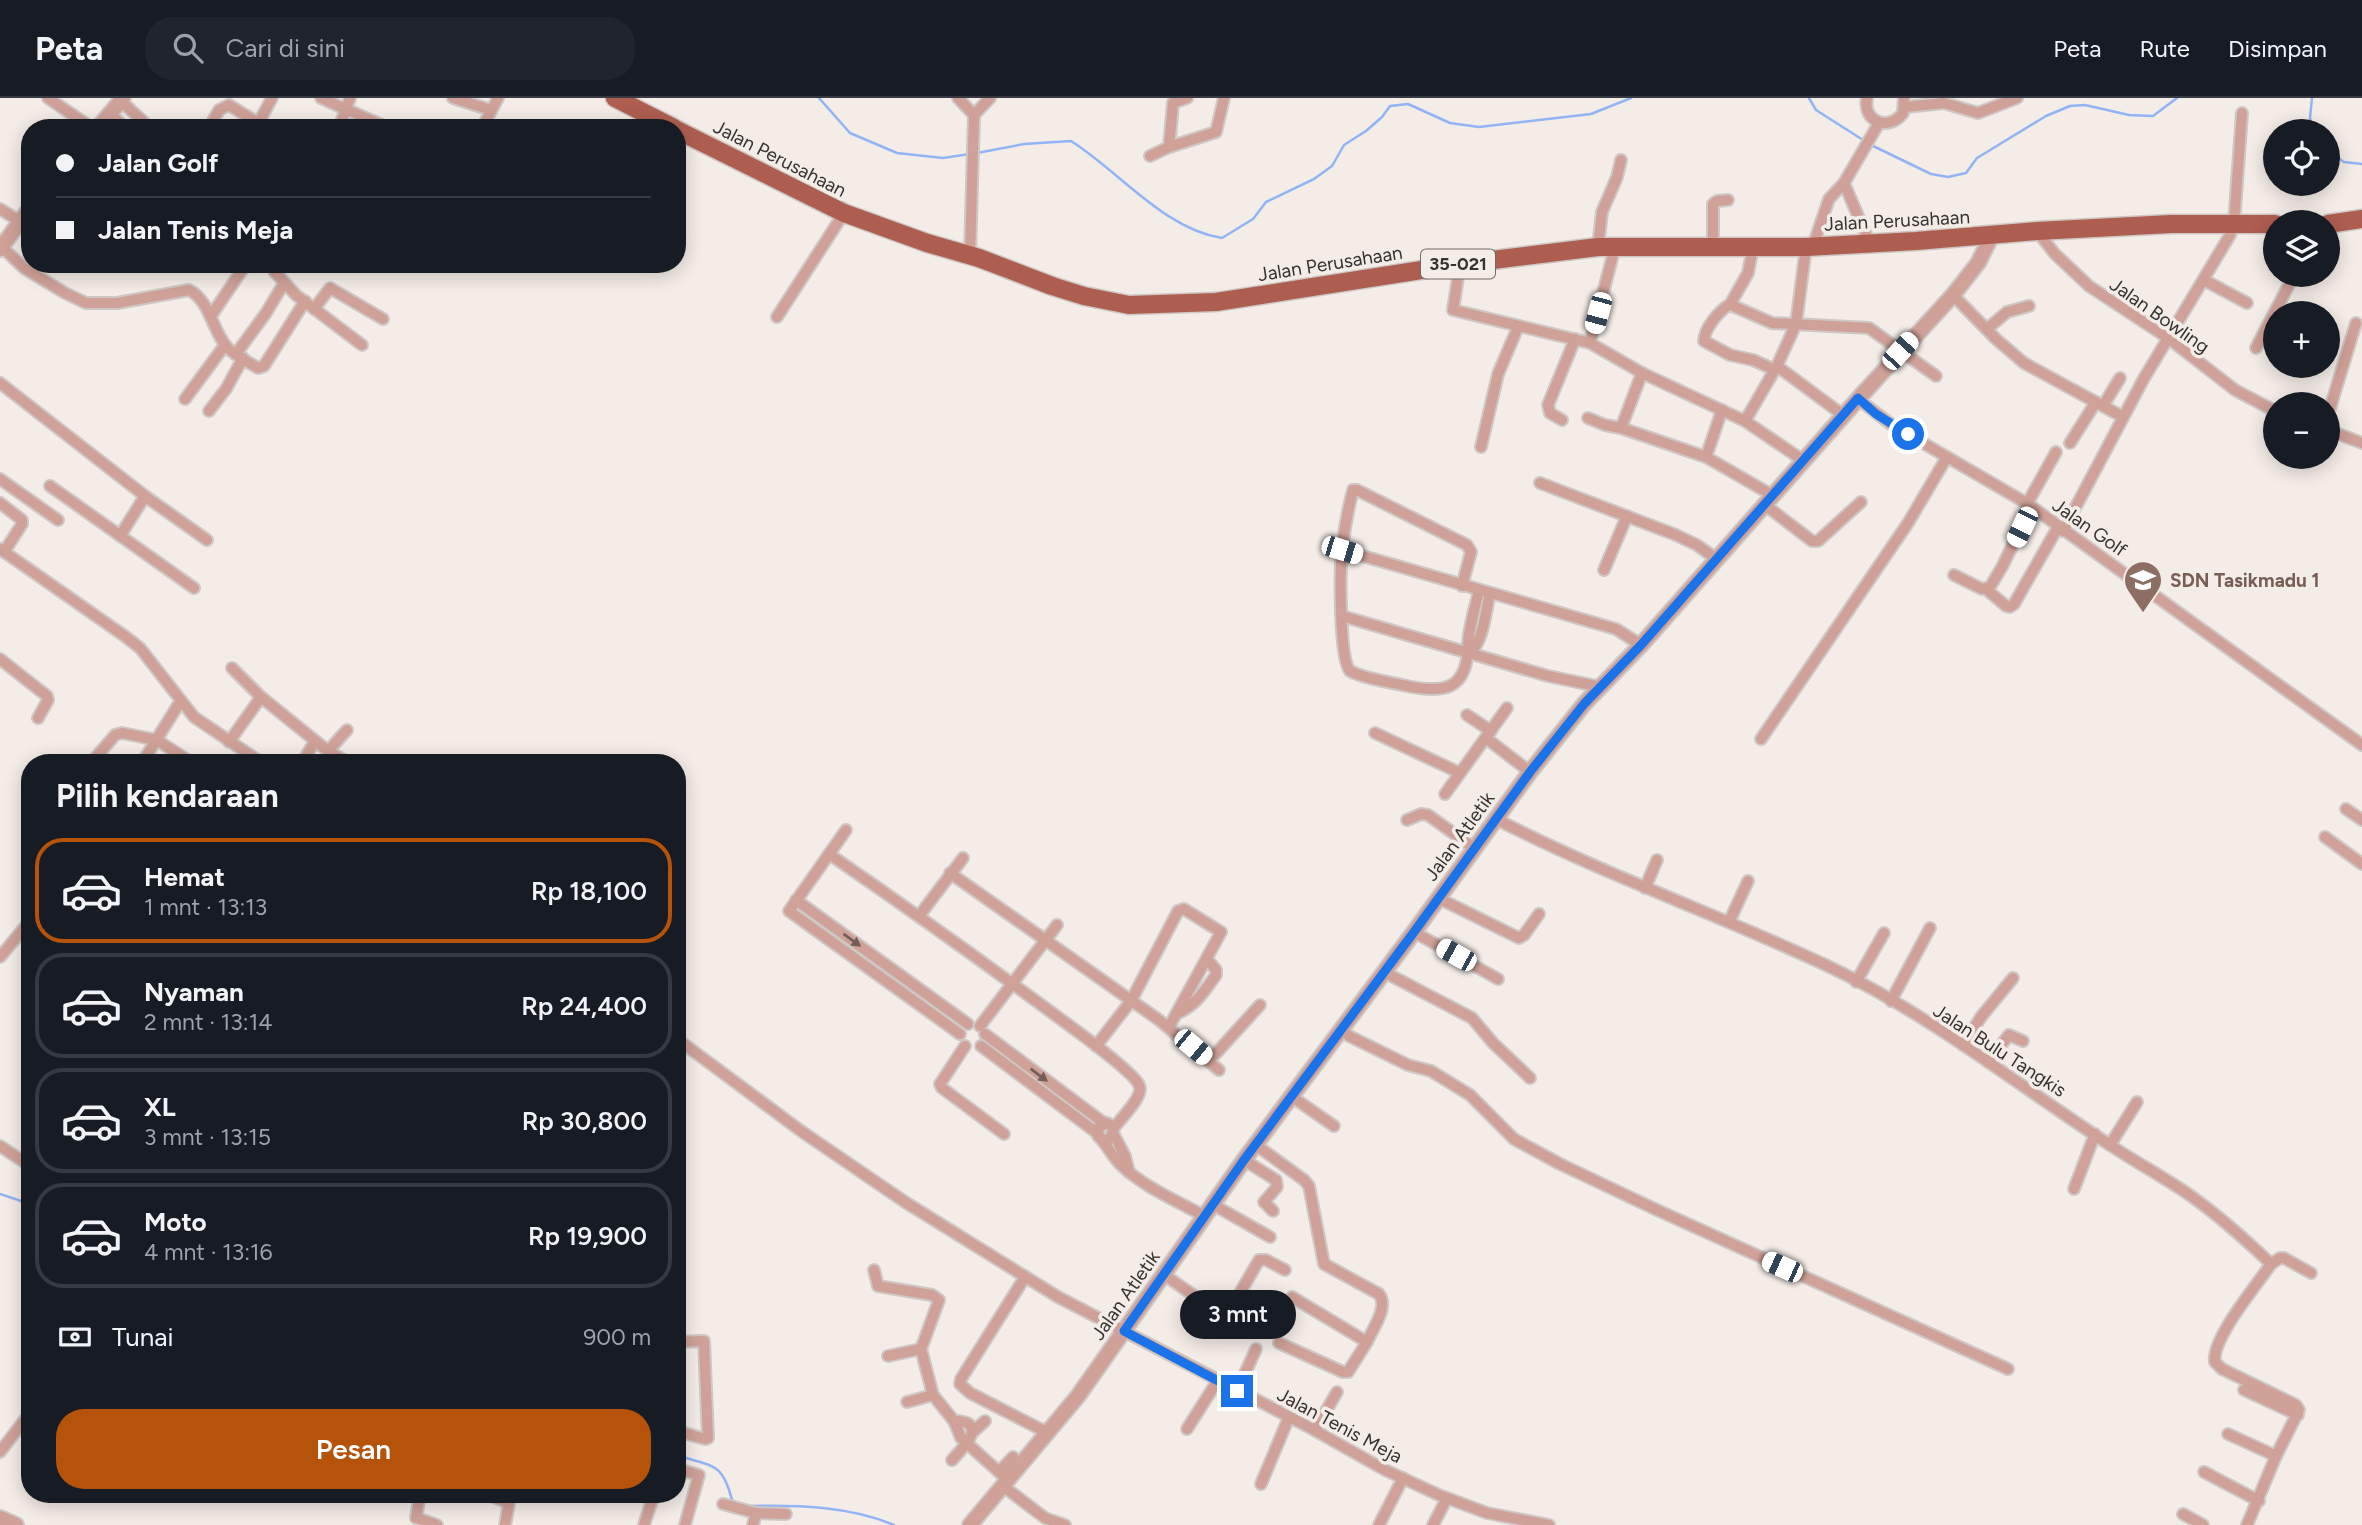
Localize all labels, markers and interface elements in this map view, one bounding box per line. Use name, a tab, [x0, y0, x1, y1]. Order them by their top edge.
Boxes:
search box	[145, 17, 635, 80]
text: Peta	[35, 29, 103, 68]
icon: search	[169, 29, 207, 67]
text: Cari di sini	[225, 32, 345, 64]
text: Peta	[2053, 34, 2101, 63]
text: Rute	[2139, 34, 2190, 63]
text: Disimpan	[2228, 34, 2327, 63]
street label: Jalan Perusahaan	[710, 115, 850, 202]
map controls	[2263, 119, 2340, 469]
button: locate	[2263, 119, 2340, 196]
text: Jalan Golf	[98, 147, 218, 179]
street label: Jalan Perusahaan	[1824, 205, 1971, 236]
button: layers	[2263, 210, 2340, 287]
text: Jalan Tenis Meja	[98, 214, 293, 246]
street label: Jalan Perusahaan	[1256, 241, 1404, 286]
road number: 35-021	[1421, 250, 1495, 279]
street label: Jalan Bowling	[2105, 273, 2214, 358]
car	[1583, 290, 1614, 336]
button: +	[2263, 301, 2340, 378]
car	[1879, 328, 1922, 374]
button: −	[2263, 392, 2340, 469]
route start	[1892, 418, 1924, 450]
street label: Jalan Golf	[2048, 494, 2131, 561]
car	[2004, 504, 2041, 550]
car	[1319, 534, 1366, 566]
school or university icon: SDN Tasikmadu 1	[2122, 559, 2164, 614]
place label: SDN Tasikmadu 1	[2170, 569, 2319, 592]
text: Pilih kendaraan	[56, 777, 279, 815]
street label: Jalan Atletik	[1420, 787, 1500, 885]
icon: car	[60, 859, 123, 922]
text: Hemat	[144, 861, 225, 893]
text: Rp 18,100	[531, 875, 647, 907]
text: 1 mnt · 13:13	[144, 893, 267, 921]
one-way arrow	[843, 933, 861, 947]
car	[1433, 936, 1480, 974]
icon: car	[60, 974, 123, 1037]
text: Nyaman	[144, 976, 244, 1008]
text: Rp 24,400	[521, 990, 647, 1022]
street label: Jalan Bulu Tangkis	[1929, 999, 2071, 1102]
text: 2 mnt · 13:14	[144, 1008, 272, 1036]
car	[1171, 1025, 1216, 1069]
one-way arrow	[1030, 1067, 1048, 1082]
icon: car	[60, 1089, 123, 1152]
text: XL	[144, 1091, 176, 1123]
text: Rp 30,800	[522, 1105, 647, 1137]
text: 3 mnt · 13:15	[144, 1123, 271, 1151]
icon: car	[60, 1204, 123, 1267]
text: Moto	[144, 1206, 207, 1238]
text: Rp 19,900	[528, 1220, 647, 1252]
text: 4 mnt · 13:16	[144, 1238, 273, 1266]
street label: Jalan Atletik	[1086, 1245, 1165, 1344]
car	[1759, 1249, 1806, 1285]
callout: 3 mnt	[1179, 1290, 1295, 1338]
text: 3 mnt	[1208, 1300, 1268, 1328]
icon: cash	[56, 1318, 94, 1356]
text: Tunai	[112, 1321, 173, 1353]
text: 900 m	[583, 1323, 651, 1351]
route end	[1221, 1375, 1253, 1407]
street label: Jalan Tenis Meja	[1273, 1383, 1406, 1468]
button: Pesan	[56, 1409, 651, 1489]

